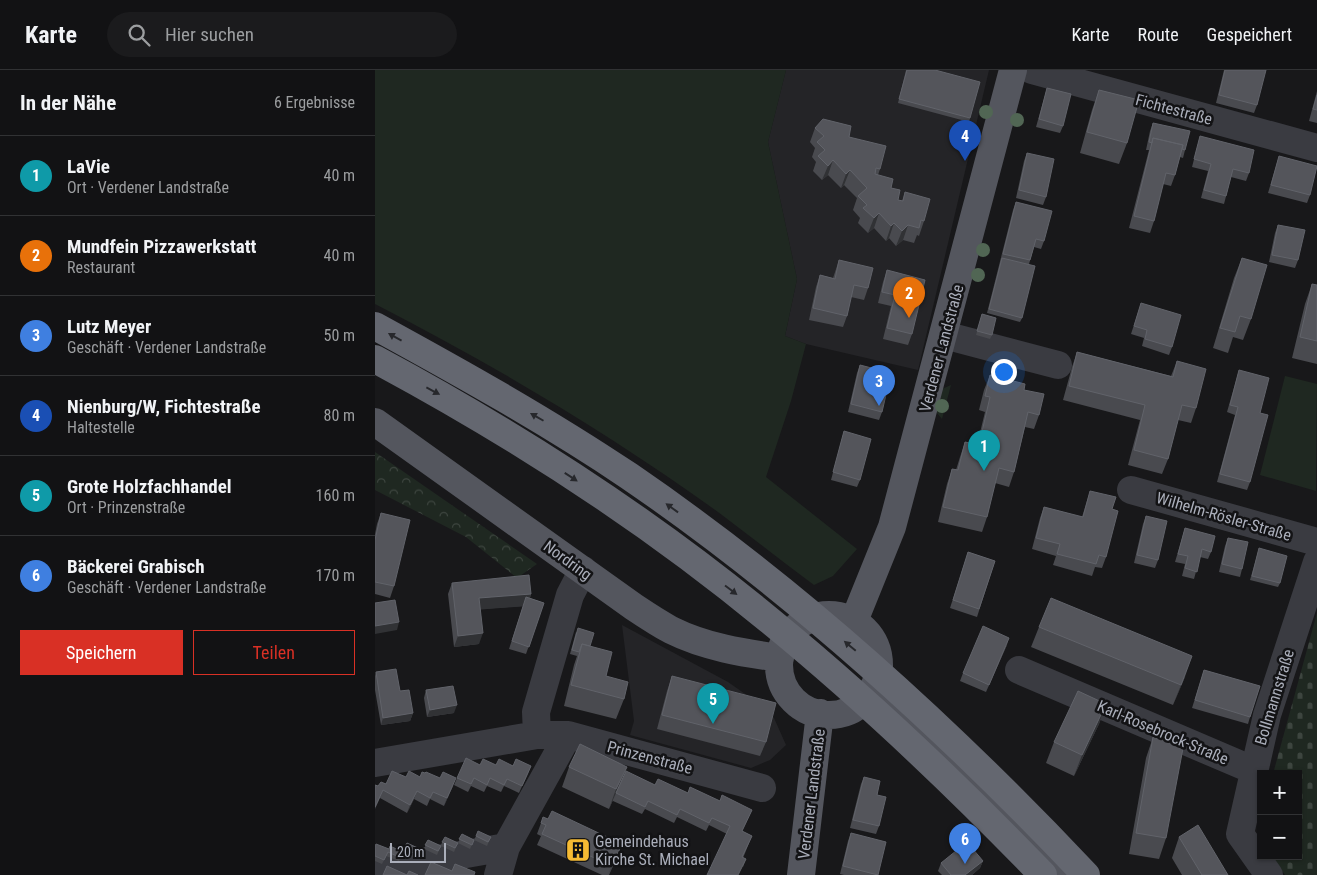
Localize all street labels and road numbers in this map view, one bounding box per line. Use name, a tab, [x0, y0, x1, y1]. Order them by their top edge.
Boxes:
street label: Fichtestraße	[1133, 90, 1214, 129]
street label: Verdener Landstraße	[915, 282, 968, 414]
street label: Wilhelm-Rösler-Straße	[1154, 488, 1293, 545]
street label: Nordring	[540, 537, 595, 584]
street label: Bollmannstraße	[1251, 647, 1298, 747]
street label: Karl-Rosebrock-Straße	[1094, 696, 1231, 769]
street label: Verdener Landstraße	[794, 728, 829, 860]
street label: Prinzenstraße	[605, 737, 695, 778]

